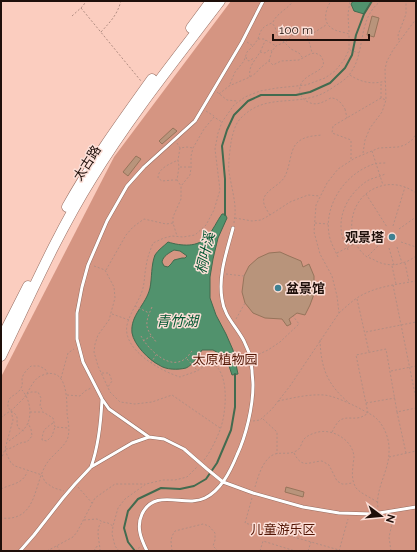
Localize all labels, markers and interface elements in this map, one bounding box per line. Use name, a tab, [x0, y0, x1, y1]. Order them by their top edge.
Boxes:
scale bar	[273, 16, 369, 42]
text: 100 m	[279, 23, 313, 37]
street label: 太古路	[70, 143, 104, 183]
water label: 桐叶溪	[192, 229, 218, 275]
place label: 观景塔	[345, 230, 384, 245]
marker: 观景塔	[387, 232, 397, 242]
place label: 盆景馆	[286, 281, 325, 296]
marker: 盆景馆	[273, 283, 283, 293]
water label: 青竹湖	[156, 313, 200, 329]
park label: 太原植物园	[192, 352, 258, 367]
north arrow	[361, 496, 401, 536]
text: N	[383, 513, 398, 524]
park label: 儿童游乐区	[250, 522, 316, 537]

